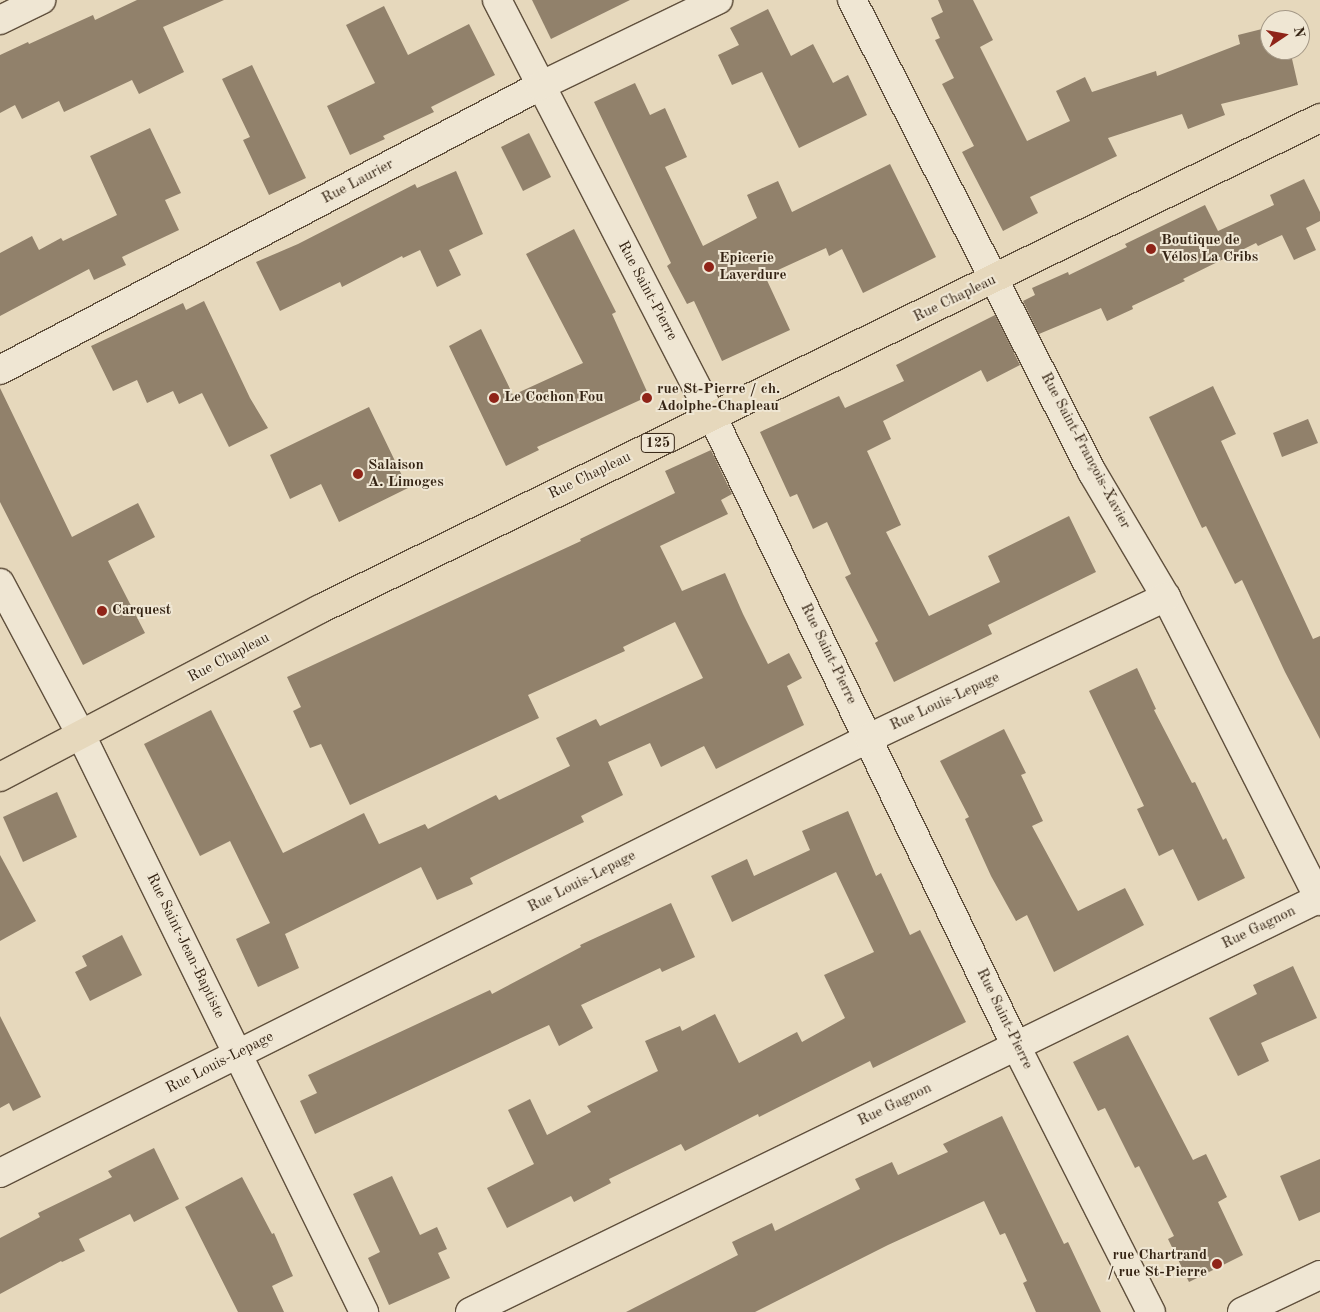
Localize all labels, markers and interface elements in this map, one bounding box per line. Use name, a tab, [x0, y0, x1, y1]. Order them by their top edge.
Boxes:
north arrow	[1260, 10, 1310, 60]
text: N	[1291, 25, 1307, 39]
street label: Rue Laurier	[319, 156, 397, 208]
place label: Boutique de Vélos La Cribs	[1161, 231, 1258, 266]
street label: Rue Saint-Pierre	[613, 238, 681, 344]
marker: Boutique de Vélos La Cribs	[1145, 243, 1157, 255]
place label: Epicerie Laverdure	[719, 249, 787, 284]
marker: Epicerie Laverdure	[703, 261, 715, 273]
street label: Rue Chapleau	[911, 271, 999, 327]
street label: Rue Saint-François-Xavier	[1036, 370, 1134, 532]
place label: rue St-Pierre / ch. Adolphe-Chapleau	[657, 380, 780, 415]
place label: Le Cochon Fou	[504, 389, 604, 407]
marker: Le Cochon Fou	[488, 392, 500, 404]
marker: rue St-Pierre / ch. Adolphe-Chapleau	[641, 392, 653, 404]
road number: 125	[640, 432, 676, 454]
street label: Rue Chapleau	[546, 448, 634, 504]
place label: Salaison A. Limoges	[368, 456, 444, 491]
marker: Salaison A. Limoges	[352, 468, 364, 480]
street label: Rue Saint-Pierre	[796, 601, 860, 707]
place label: Carquest	[112, 602, 171, 620]
marker: Carquest	[96, 605, 108, 617]
street label: Rue Chapleau	[185, 629, 273, 687]
street label: Rue Louis-Lepage	[887, 669, 1003, 735]
street label: Rue Louis-Lepage	[525, 847, 639, 917]
street label: Rue Saint-Jean-Baptiste	[142, 871, 228, 1021]
street label: Rue Gagnon	[1219, 902, 1299, 954]
street label: Rue Saint-Pierre	[972, 966, 1036, 1072]
street label: Rue Louis-Lepage	[163, 1028, 277, 1098]
street label: Rue Gagnon	[855, 1079, 935, 1131]
place label: rue Chartrand / rue St-Pierre	[1108, 1246, 1207, 1281]
marker: rue Chartrand / rue St-Pierre	[1211, 1258, 1223, 1270]

